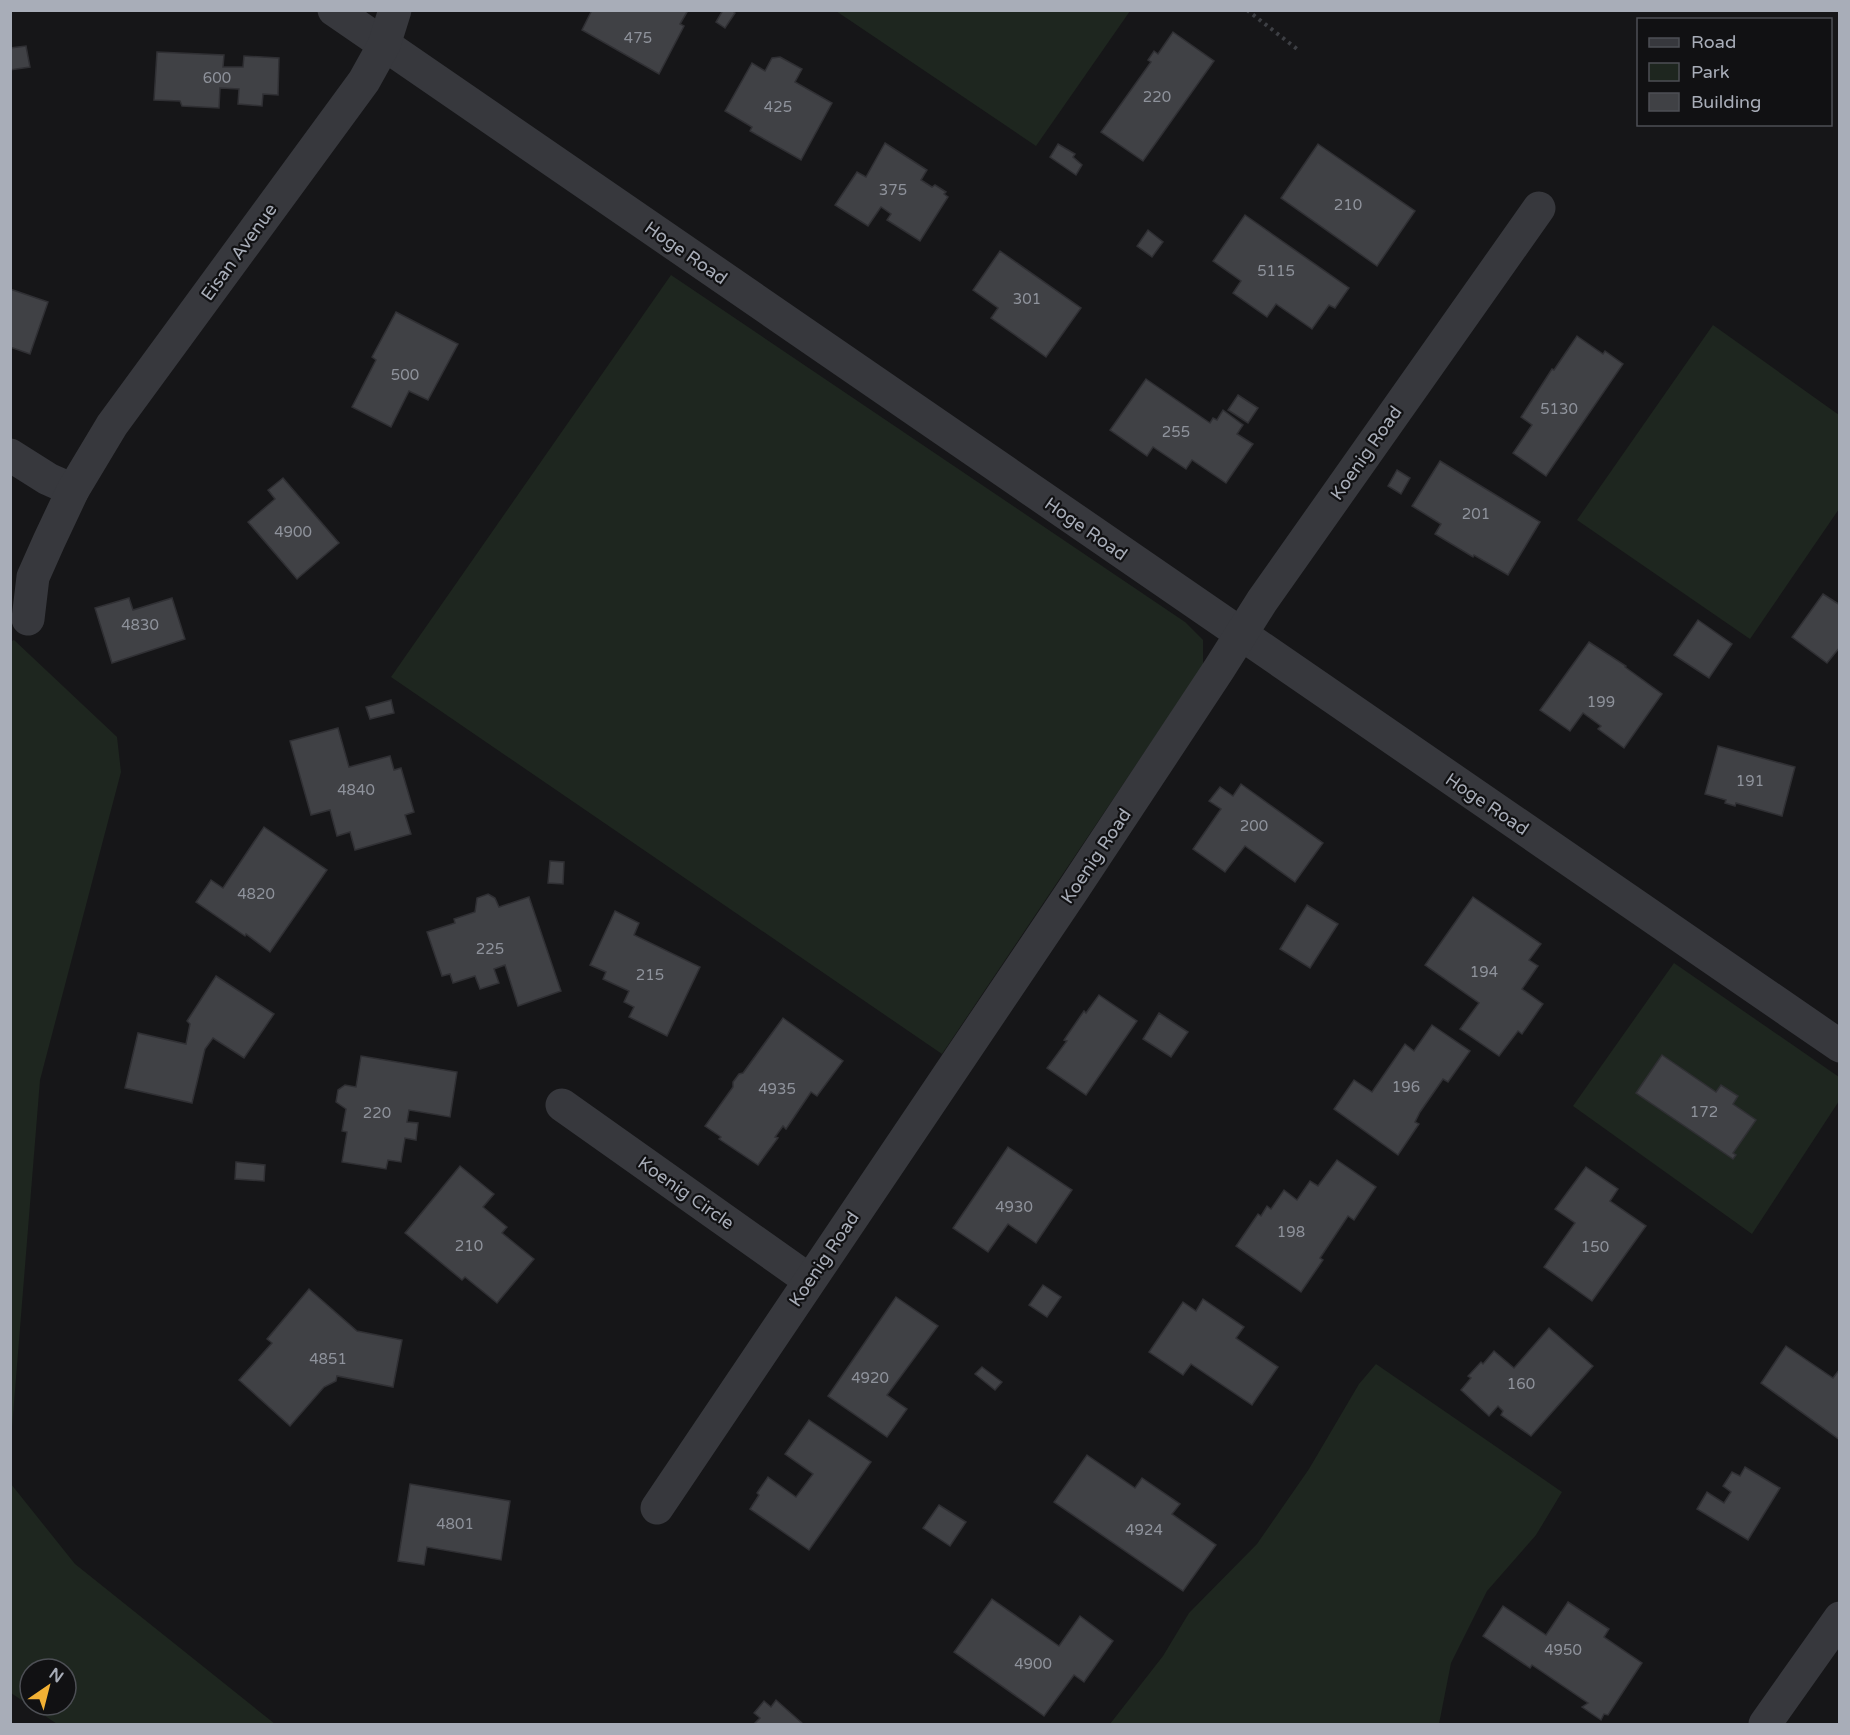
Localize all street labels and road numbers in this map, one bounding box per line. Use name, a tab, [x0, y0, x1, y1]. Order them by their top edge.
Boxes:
street label: Eisan Avenue	[196, 199, 282, 305]
street label: Hoge Road	[640, 217, 732, 289]
street label: Koenig Road	[1325, 402, 1407, 504]
street label: Hoge Road	[1040, 493, 1132, 565]
street label: Hoge Road	[1441, 768, 1533, 840]
street label: Koenig Road	[1056, 804, 1136, 908]
street label: Koenig Circle	[634, 1152, 738, 1234]
street label: Koenig Road	[784, 1207, 864, 1311]

